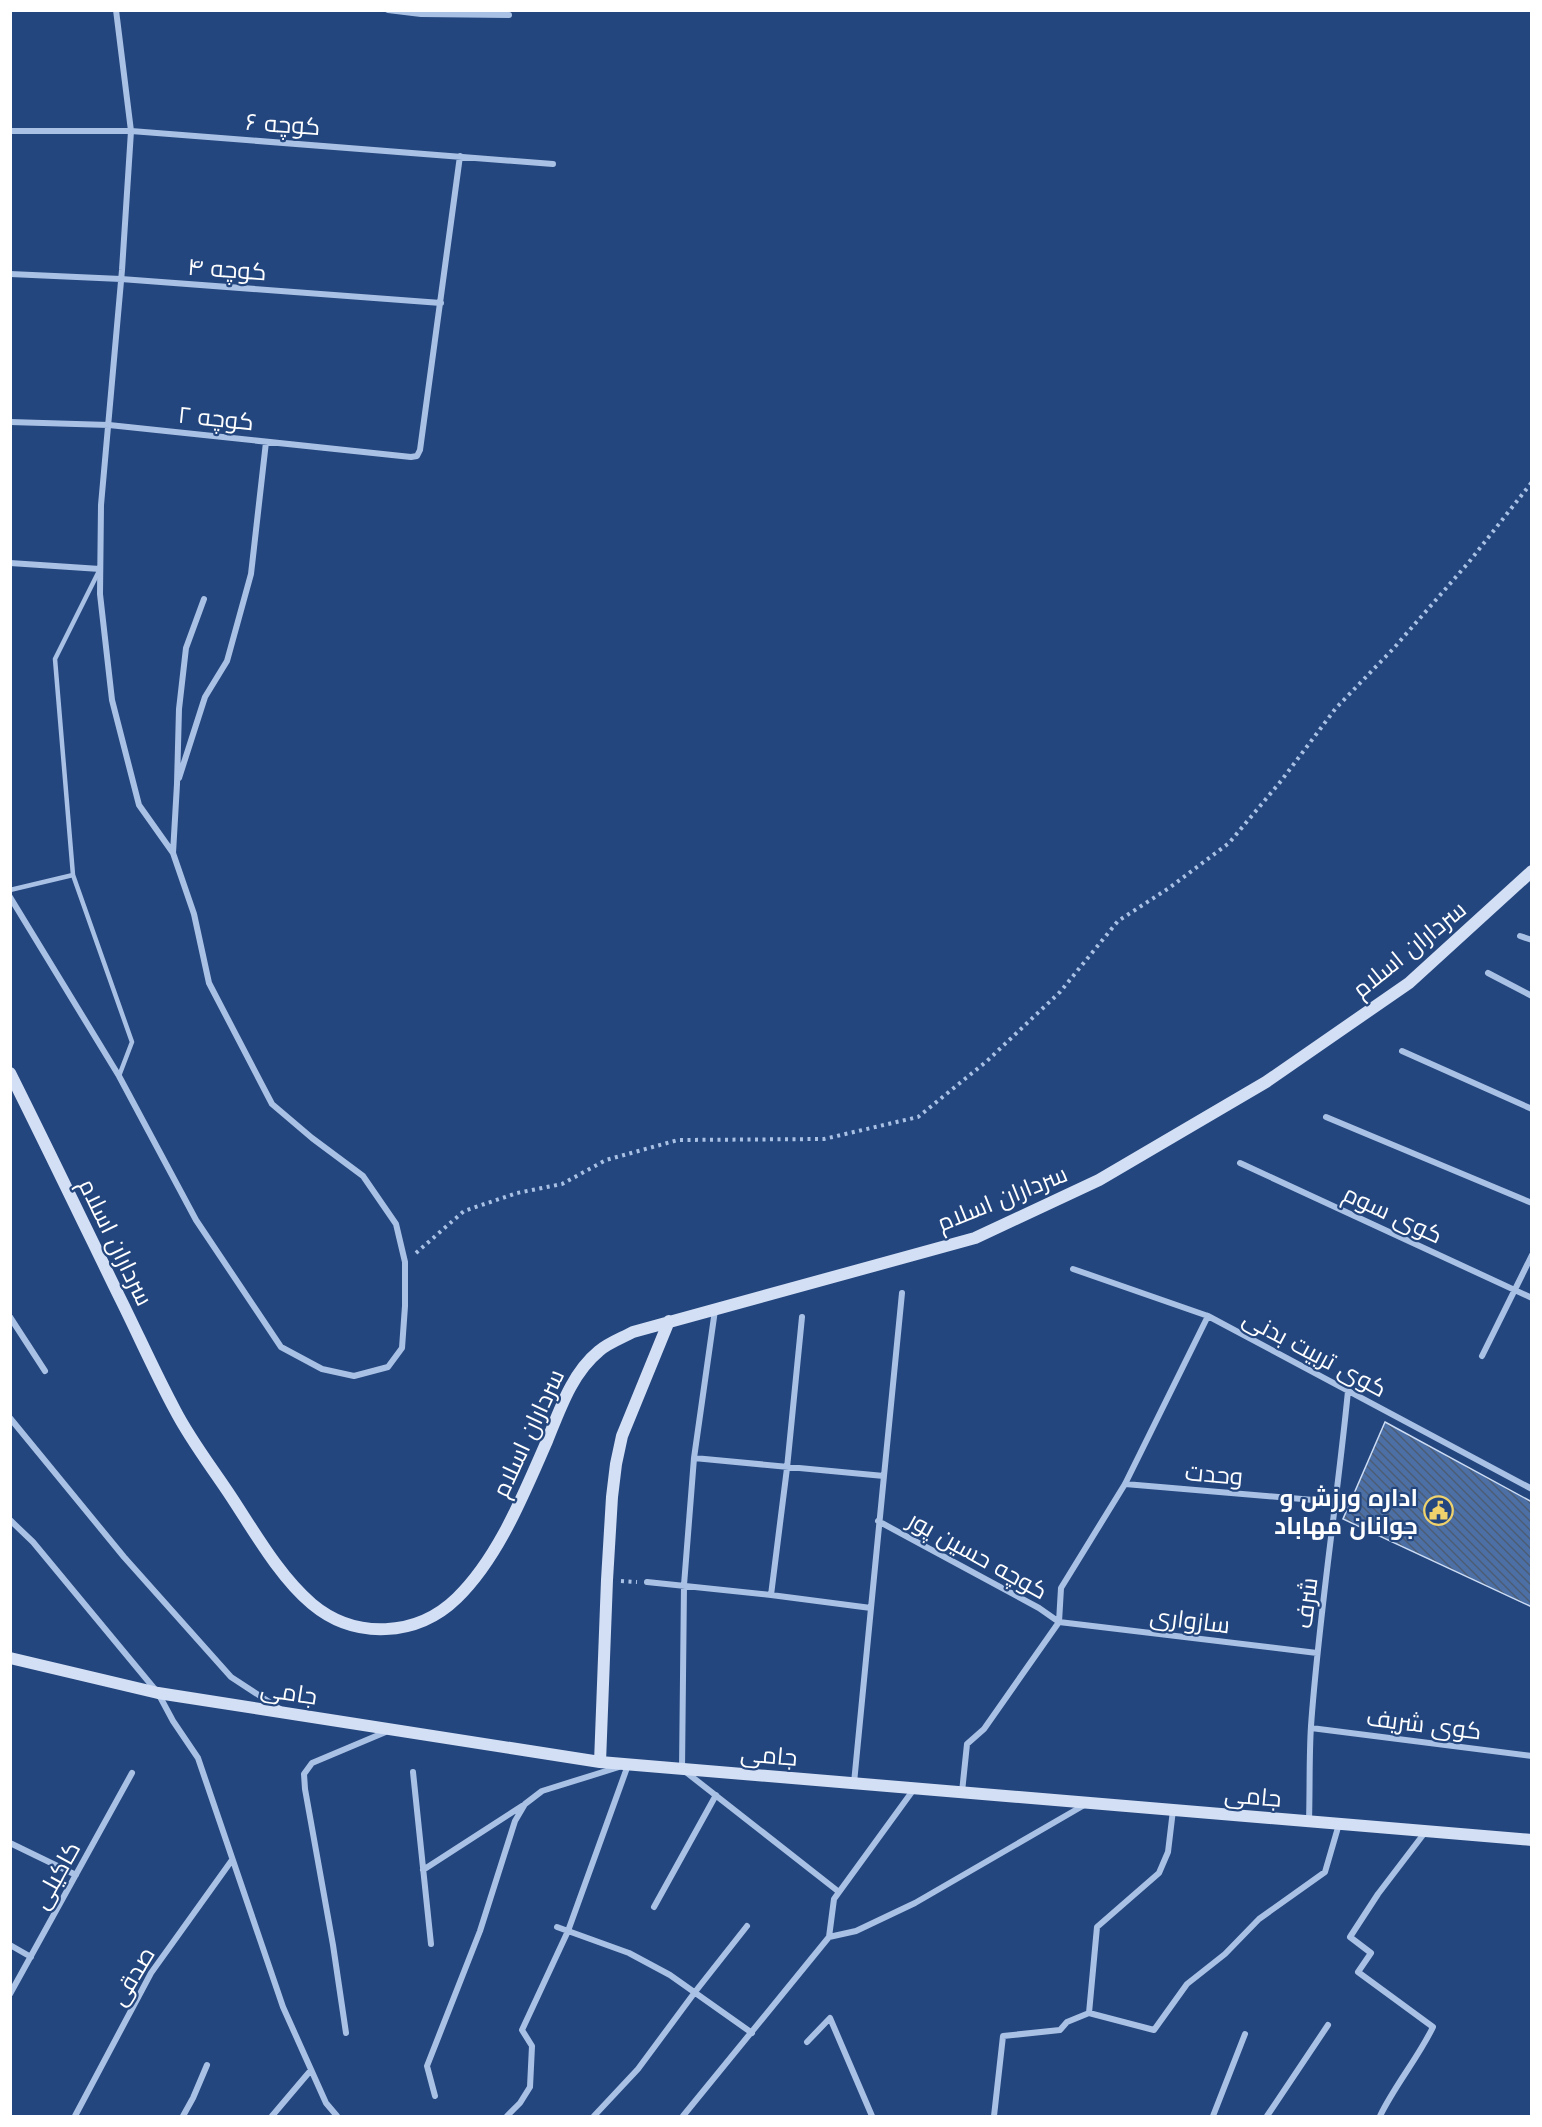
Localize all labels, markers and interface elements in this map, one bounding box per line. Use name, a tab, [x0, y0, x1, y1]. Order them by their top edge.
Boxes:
street label: کوچه ۶	[244, 104, 322, 144]
street label: کوچه ۴	[186, 249, 268, 289]
street label: کوچه ۲	[176, 397, 256, 439]
street label: سرداران اسلام	[1344, 892, 1474, 1006]
street label: سرداران اسلام	[931, 1156, 1073, 1240]
street label: سرداران اسلام	[70, 1172, 162, 1312]
street label: کوی سوم	[1337, 1176, 1449, 1252]
street label: کوی تربیت بدنی	[1237, 1300, 1393, 1406]
street label: سرداران اسلام	[483, 1363, 573, 1503]
street label: وحدت	[1183, 1454, 1245, 1494]
place label: اداره ورزش و جوانان مهاباد	[1274, 1480, 1418, 1543]
public building icon: اداره ورزش و جوانان مهاباد	[1423, 1495, 1455, 1527]
street label: کوچه حسین پور	[900, 1501, 1054, 1608]
street label: شرف	[1285, 1575, 1327, 1631]
street label: سازواری	[1148, 1598, 1232, 1642]
street label: جامی	[258, 1670, 320, 1714]
street label: کوی شریف	[1364, 1700, 1484, 1748]
street label: جامی	[739, 1735, 799, 1775]
street label: جامی	[1223, 1776, 1283, 1816]
street label: کاکیلی	[23, 1835, 89, 1915]
street label: صدقی	[101, 1940, 163, 2012]

